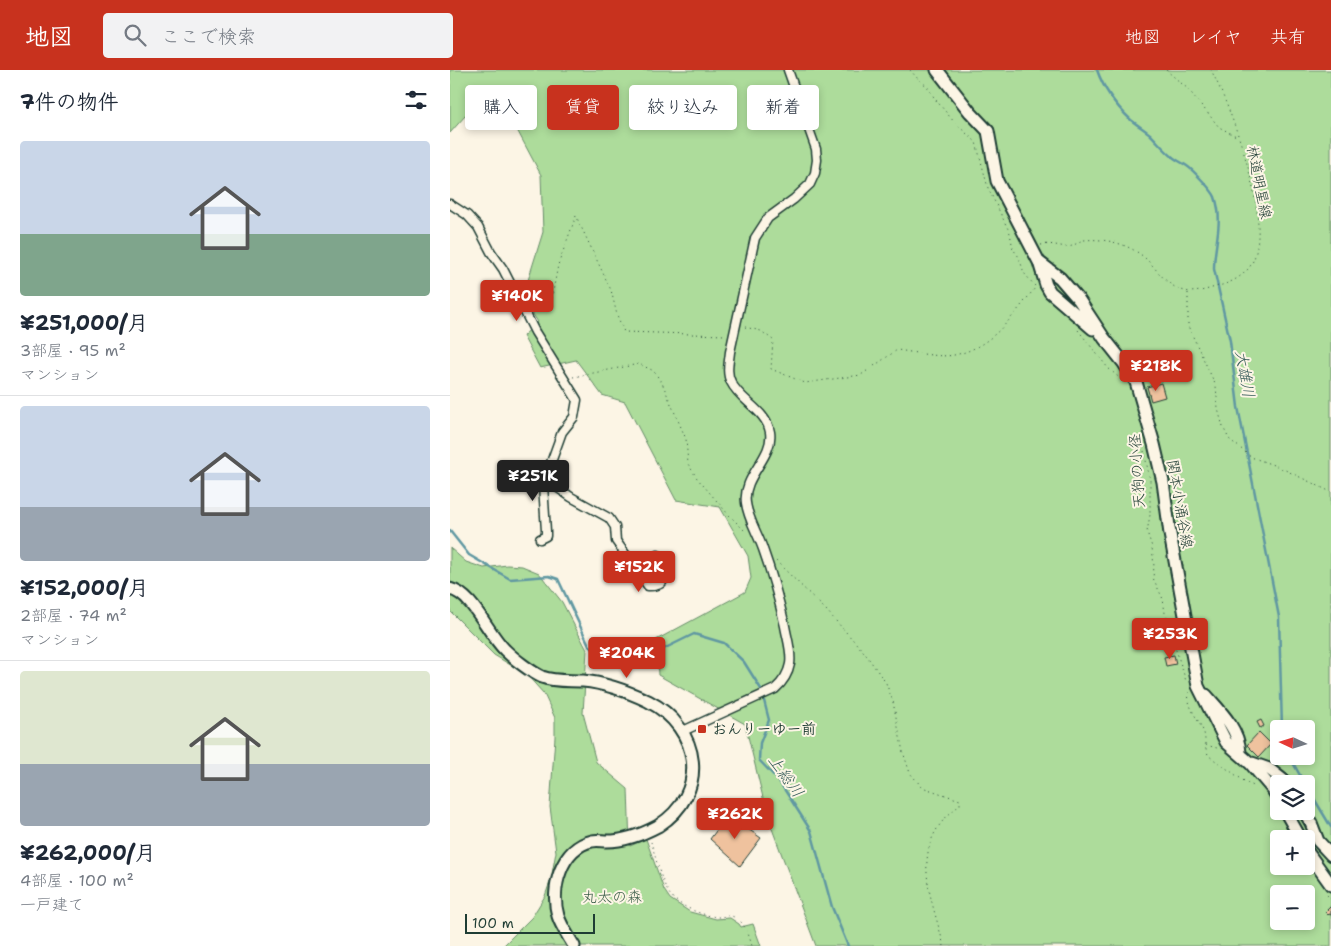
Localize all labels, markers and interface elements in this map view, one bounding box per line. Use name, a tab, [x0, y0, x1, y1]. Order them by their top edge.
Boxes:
search box	[103, 13, 453, 58]
text: 地図	[25, 21, 73, 53]
icon: search	[121, 21, 149, 49]
text: ここで検索	[161, 24, 256, 49]
text: 地図	[1125, 25, 1161, 49]
text: レイヤ	[1189, 25, 1242, 49]
text: 共有	[1270, 25, 1306, 49]
chip: 購入	[465, 85, 537, 130]
chip: 賃貸	[547, 85, 619, 130]
chip: 絞り込み	[629, 85, 737, 130]
chip: 新着	[747, 85, 819, 130]
icon: filters	[402, 86, 430, 114]
text: 7件の物件	[20, 88, 119, 116]
street label: 林道明星線	[1242, 143, 1276, 221]
icon: home	[180, 173, 270, 263]
pin: ¥140K	[482, 280, 552, 322]
text: ¥140K	[491, 285, 543, 306]
text: ¥251,000/月	[20, 309, 148, 337]
text: 3部屋 · 95 m²	[20, 340, 126, 361]
water label: 大雄川	[1230, 349, 1260, 399]
pin: ¥218K	[1121, 350, 1191, 392]
text: ¥218K	[1131, 355, 1182, 376]
text: マンション	[20, 364, 99, 385]
street label: 天狗の小径	[1124, 433, 1150, 509]
icon: home	[180, 439, 270, 529]
street label: 関本小涌谷線	[1162, 458, 1198, 550]
pin: ¥251K	[498, 460, 568, 502]
text: ¥251K	[508, 465, 558, 486]
pin: ¥152K	[604, 550, 674, 593]
text: ¥152K	[614, 556, 664, 577]
text: ¥152,000/月	[20, 574, 149, 602]
text: 2部屋 · 74 m²	[20, 605, 127, 626]
pin: ¥253K	[1135, 618, 1205, 660]
text: ¥253K	[1143, 623, 1197, 644]
text: マンション	[20, 629, 99, 650]
pin: ¥204K	[592, 636, 662, 679]
text: ¥204K	[599, 642, 655, 663]
icon: home	[180, 704, 270, 794]
place label: おんりーゆー前	[712, 719, 816, 739]
north arrow	[1270, 720, 1315, 765]
map controls	[1270, 720, 1315, 930]
marker: おんりーゆー前	[696, 723, 708, 735]
water label: 上総川	[763, 750, 809, 802]
button: layers	[1270, 775, 1315, 820]
pin: ¥262K	[700, 798, 770, 840]
text: ¥262K	[708, 803, 762, 824]
button: +	[1270, 830, 1315, 875]
text: ¥262,000/月	[20, 839, 156, 867]
text: 4部屋 · 100 m²	[20, 870, 134, 891]
button: −	[1270, 885, 1315, 930]
park label: 丸太の森	[582, 887, 642, 907]
text: 一戸建て	[20, 894, 84, 915]
scale bar	[465, 911, 595, 934]
text: 100 m	[472, 914, 514, 932]

